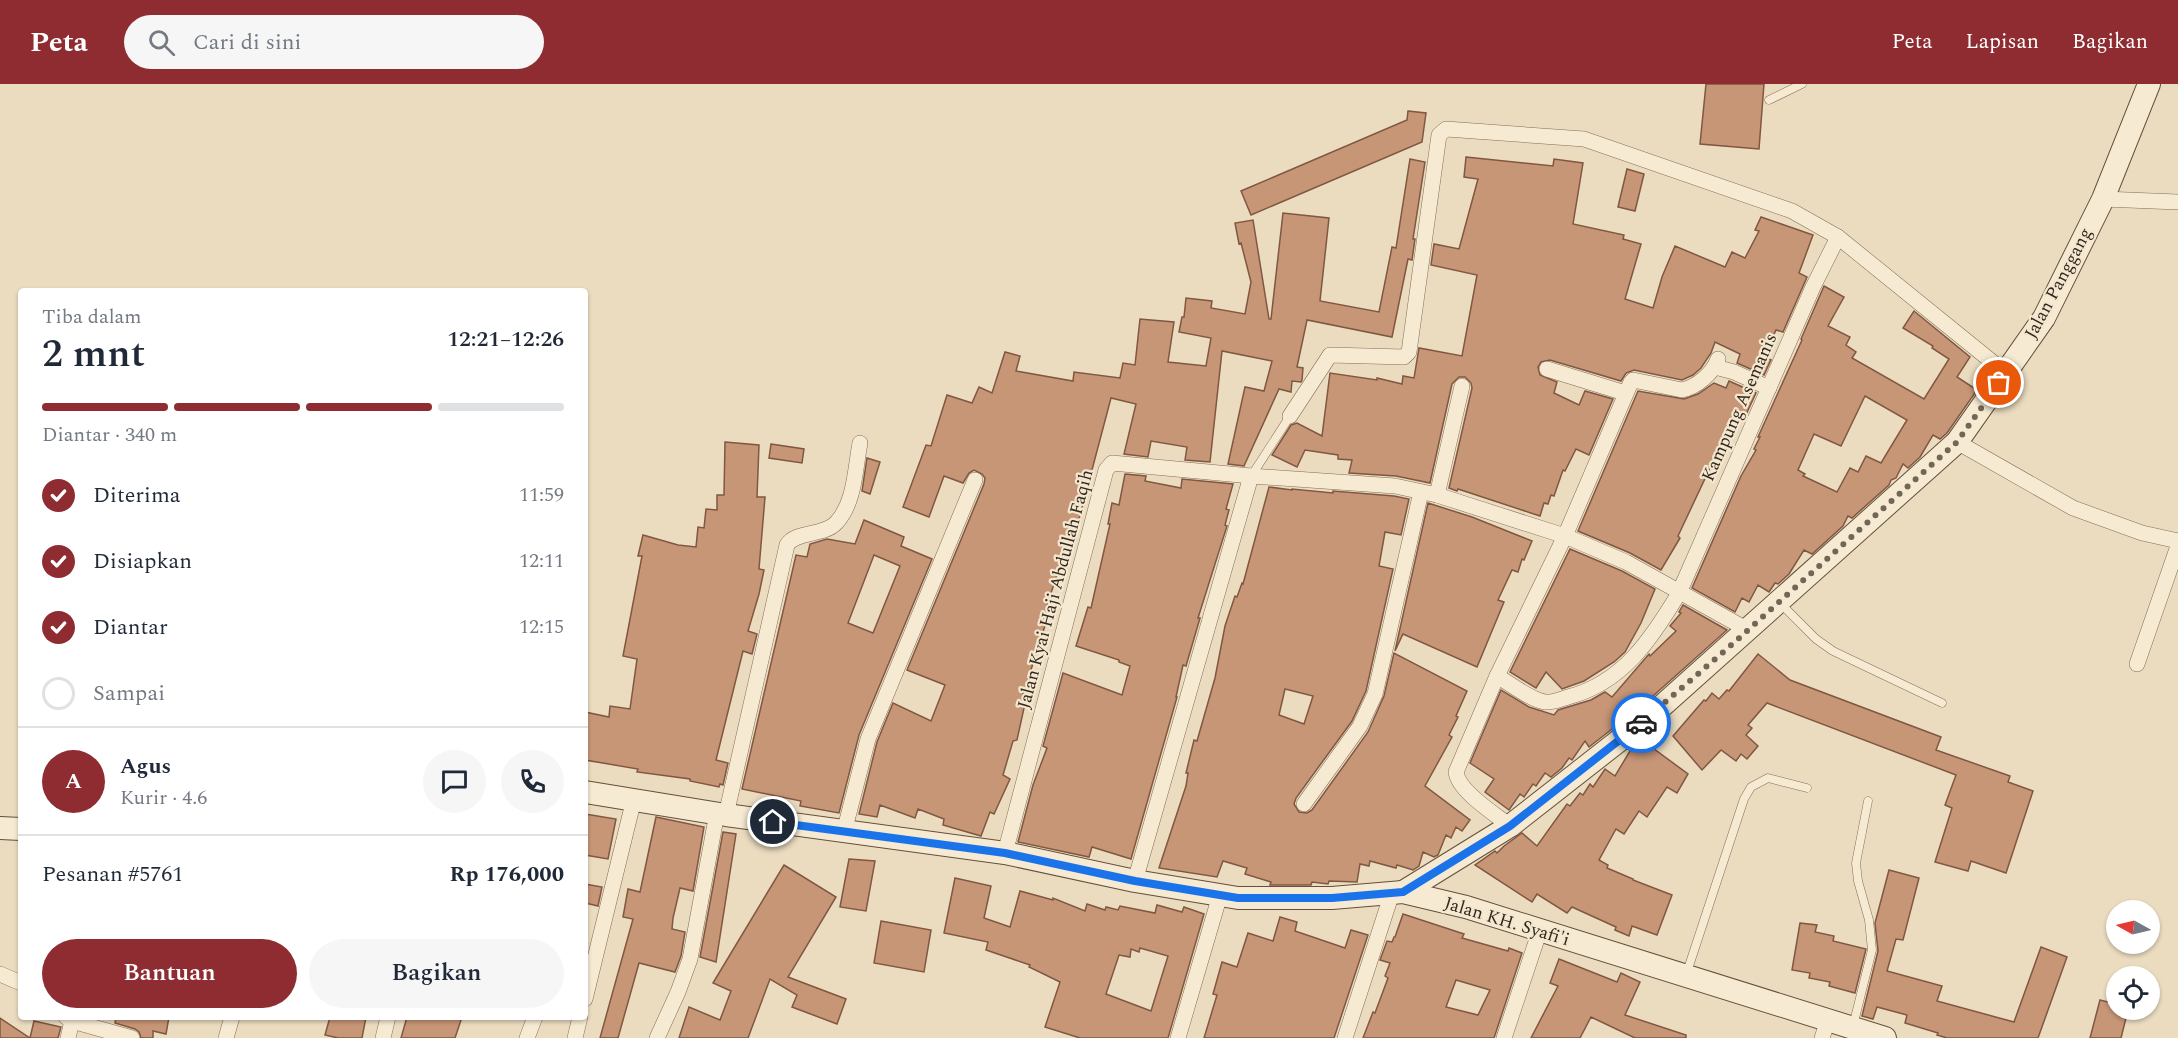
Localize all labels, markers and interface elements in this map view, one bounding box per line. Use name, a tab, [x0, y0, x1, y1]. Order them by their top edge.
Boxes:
search box	[124, 15, 544, 69]
text: Peta	[30, 21, 88, 64]
icon: search	[145, 26, 178, 59]
text: Cari di sini	[193, 26, 301, 59]
text: Peta	[1892, 26, 1932, 58]
text: Lapisan	[1965, 26, 2039, 58]
text: Bagikan	[2072, 26, 2148, 58]
street label: Jalan Panggang	[2018, 223, 2099, 344]
text: Tiba dalam	[42, 302, 142, 332]
text: 12:21–12:26	[447, 323, 564, 356]
text: 2 mnt	[42, 325, 145, 384]
street label: Kampung Asemanis	[1695, 329, 1784, 486]
pin	[1973, 357, 2024, 408]
icon: bag	[1982, 366, 2015, 399]
text: Diantar · 340 m	[42, 420, 177, 450]
street label: Jalan Kyai Haji Abdullah Faqih	[1011, 466, 1100, 712]
icon: check	[42, 479, 75, 512]
text: Diterima	[93, 479, 181, 512]
text: 11:59	[519, 480, 564, 510]
icon: check	[42, 545, 75, 578]
text: Disiapkan	[93, 545, 192, 578]
text: 12:11	[519, 546, 564, 576]
icon: check	[42, 611, 75, 644]
text: Diantar	[93, 611, 168, 644]
text: 12:15	[519, 612, 564, 642]
text: Sampai	[93, 677, 165, 710]
courier	[1611, 693, 1671, 753]
icon: car	[1625, 707, 1658, 740]
text: Agus	[120, 750, 171, 783]
button: chat	[423, 750, 486, 813]
button: phone	[501, 750, 564, 813]
text: A	[65, 765, 82, 798]
text: Kurir · 4.6	[120, 783, 207, 813]
pin	[747, 796, 798, 847]
icon: home	[756, 805, 789, 838]
text: Pesanan #5761	[42, 858, 183, 891]
text: Rp 176,000	[450, 858, 564, 891]
street label: Jalan KH. Syafi'i	[1441, 890, 1573, 953]
north arrow	[2106, 900, 2160, 954]
map controls	[2106, 900, 2160, 1020]
button: Bantuan	[42, 939, 297, 1008]
button: Bagikan	[309, 939, 564, 1008]
button: locate	[2106, 966, 2160, 1020]

